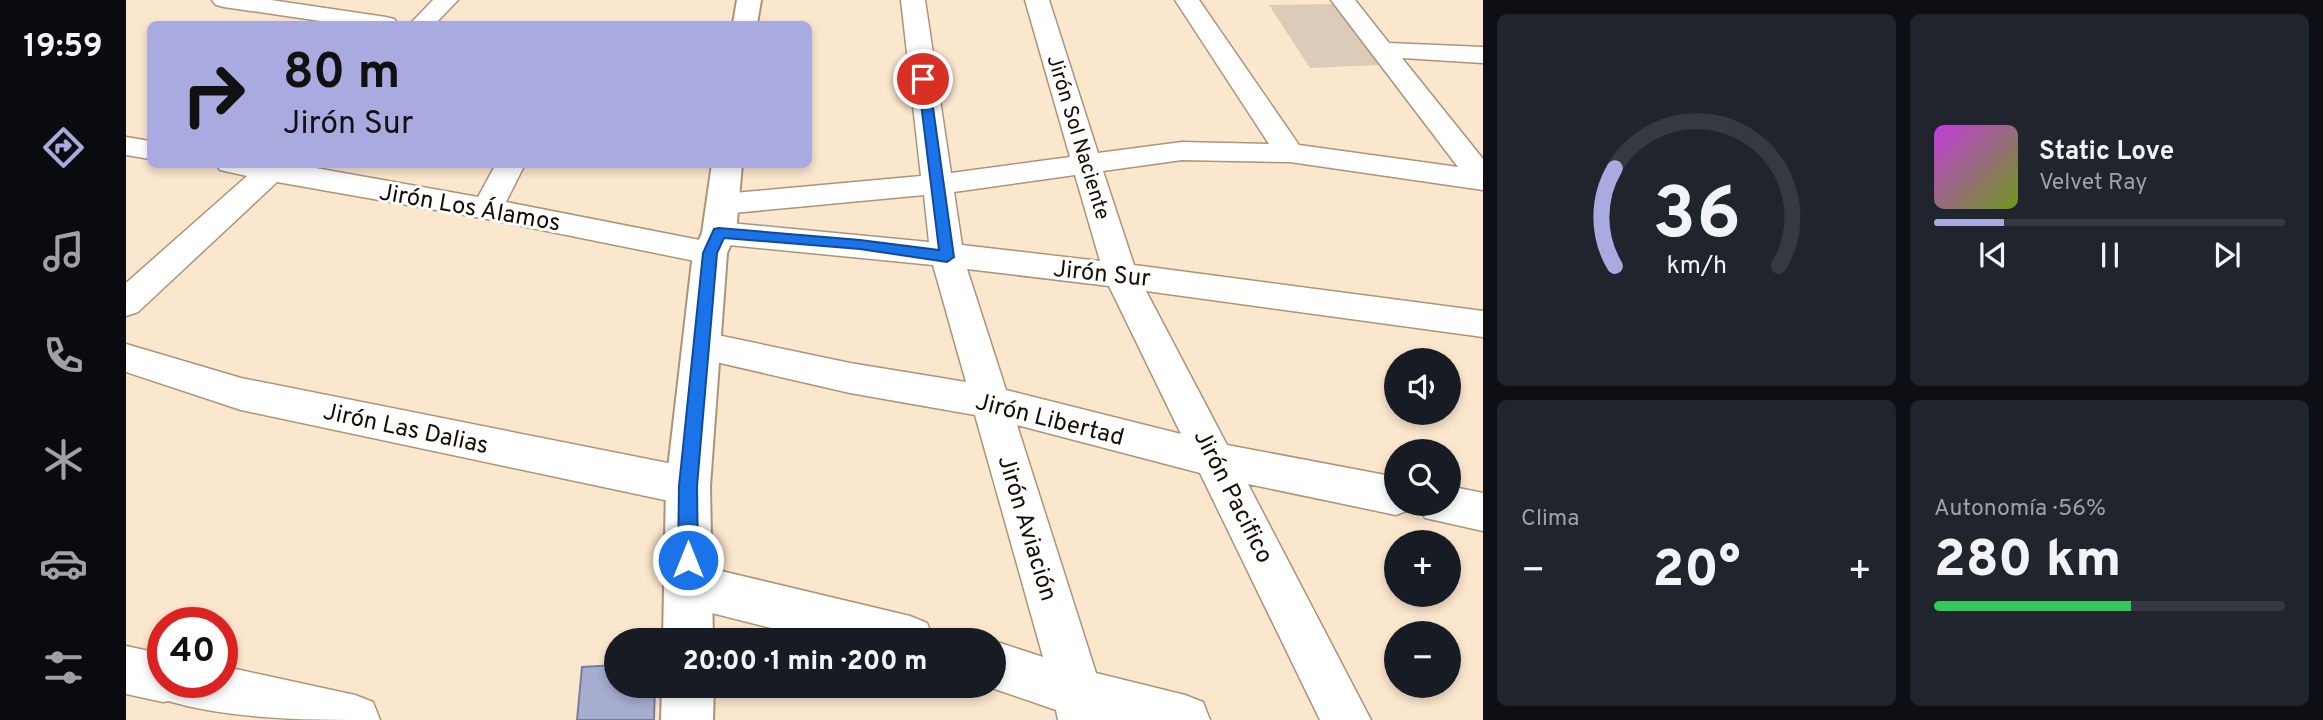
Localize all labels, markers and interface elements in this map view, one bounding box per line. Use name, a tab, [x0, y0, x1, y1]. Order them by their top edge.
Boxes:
text: 19:59	[23, 28, 103, 68]
text: 80 m	[283, 44, 400, 106]
icon: right	[168, 49, 259, 140]
pin	[893, 49, 953, 109]
street label: Jirón Sol Naciente	[1040, 52, 1115, 223]
icon: arrive	[904, 60, 942, 98]
text: Jirón Sur	[283, 105, 414, 145]
icon: directions	[39, 123, 88, 172]
text: Static Love	[2039, 136, 2174, 169]
text: Velvet Ray	[2039, 169, 2147, 198]
text: 36	[1652, 172, 1741, 264]
street label: Jirón Los Álamos	[377, 176, 563, 240]
icon: music	[39, 227, 88, 276]
icon: previous	[1974, 236, 2012, 274]
icon: pause	[2091, 236, 2129, 274]
icon: next	[2208, 236, 2246, 274]
text: km/h	[1666, 251, 1727, 283]
street label: Jirón Sur	[1052, 255, 1152, 295]
icon: phone	[39, 331, 88, 380]
map controls	[1384, 348, 1461, 698]
button: sound	[1384, 348, 1461, 425]
street label: Jirón Libertad	[972, 388, 1127, 454]
street label: Jirón Las Dalias	[320, 398, 491, 462]
street label: Jirón Pacifico	[1186, 425, 1279, 569]
icon: climate	[39, 435, 88, 484]
button: search	[1384, 439, 1461, 516]
street label: Jirón Aviación	[990, 452, 1063, 605]
text: Autonomía · 56%	[1934, 495, 2106, 524]
text: Clima	[1521, 505, 1579, 534]
position arrow	[651, 523, 725, 597]
text: 280 km	[1934, 529, 2121, 595]
button: +	[1384, 530, 1461, 607]
icon: car	[39, 539, 88, 588]
text: 20°	[1652, 539, 1741, 605]
text: −	[1521, 548, 1546, 597]
text: +	[1847, 548, 1872, 597]
speed limit sign: 40	[147, 607, 238, 698]
button: −	[1384, 621, 1461, 698]
icon: filters	[39, 643, 88, 692]
text: 20:00 · 1 min · 200 m	[683, 646, 927, 679]

